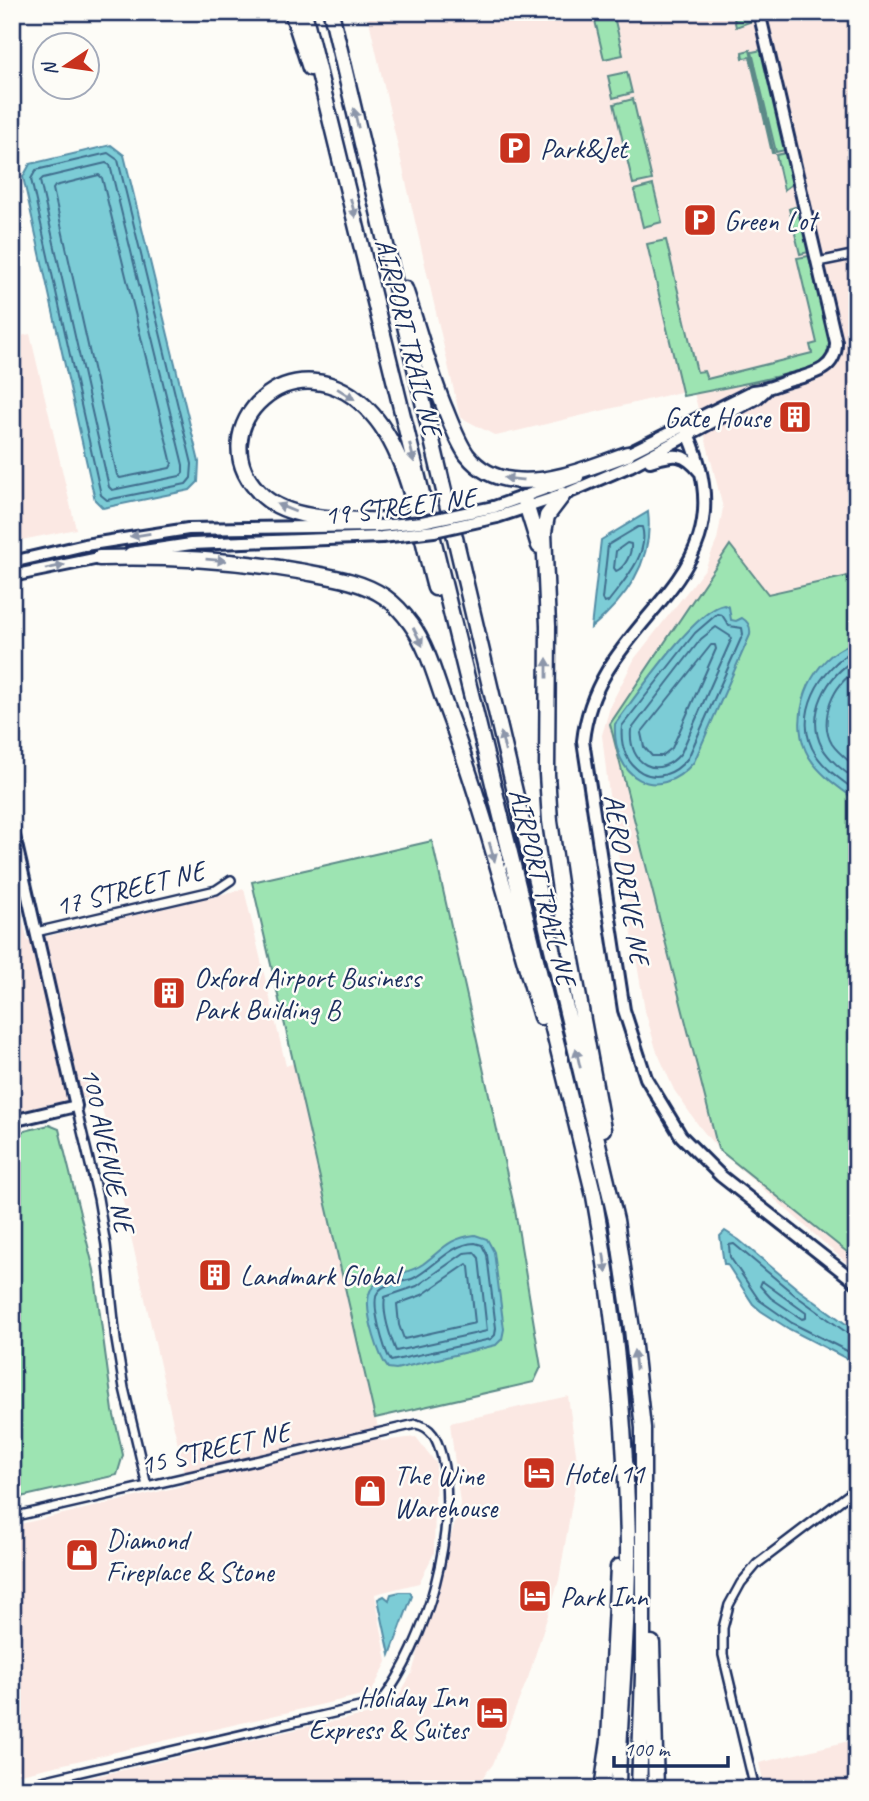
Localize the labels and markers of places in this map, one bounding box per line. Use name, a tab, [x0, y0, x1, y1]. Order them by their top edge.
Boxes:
parking icon: Park&Jet	[496, 129, 534, 167]
place label: Park&Jet	[540, 131, 630, 166]
parking icon: Green Lot	[681, 201, 719, 239]
place label: Green Lot	[724, 203, 820, 238]
building icon: Gate House	[776, 398, 814, 436]
place label: Gate House	[664, 400, 772, 435]
place label: Oxford Airport Business Park Building B	[194, 960, 423, 1027]
building icon: Oxford Airport Business Park Building B	[150, 974, 188, 1012]
building icon: Landmark Global	[196, 1256, 234, 1294]
place label: Landmark Global	[240, 1258, 404, 1293]
hotel icon: Hotel 11	[520, 1454, 558, 1492]
place label: Hotel 11	[564, 1456, 646, 1491]
place label: The Wine Warehouse	[394, 1458, 499, 1525]
shop icon: The Wine Warehouse	[351, 1472, 389, 1510]
place label: Diamond Fireplace & Stone	[106, 1522, 276, 1589]
shop icon: Diamond Fireplace & Stone	[63, 1536, 101, 1574]
hotel icon: Park Inn	[516, 1577, 554, 1615]
place label: Park Inn	[560, 1579, 649, 1614]
place label: Holiday Inn Express & Suites	[309, 1680, 470, 1747]
hotel icon: Holiday Inn Express & Suites	[473, 1694, 511, 1732]

